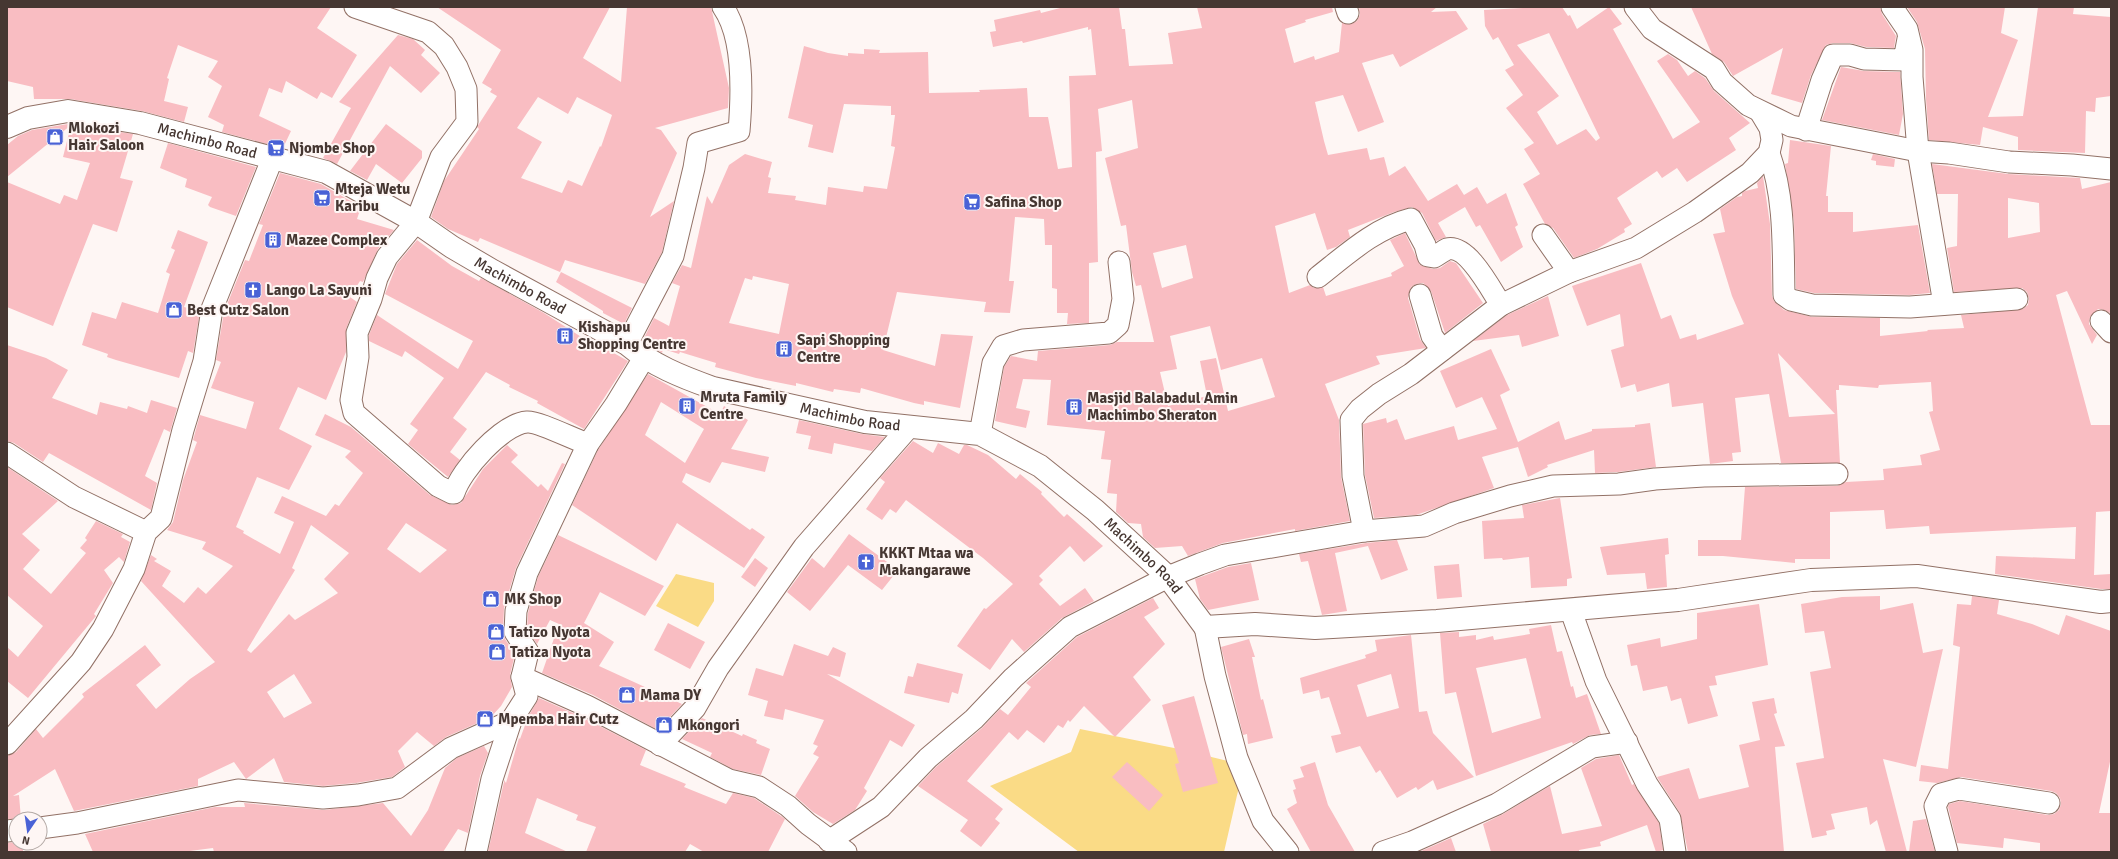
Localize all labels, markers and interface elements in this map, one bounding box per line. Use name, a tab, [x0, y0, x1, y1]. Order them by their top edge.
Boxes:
place label: Mlokozi Hair Saloon	[68, 119, 144, 154]
street label: Machimbo Road	[156, 119, 259, 162]
shop icon: Mlokozi Hair Saloon	[45, 127, 65, 147]
supermarket icon: Njombe Shop	[266, 138, 286, 158]
place label: Njombe Shop	[289, 139, 375, 157]
place label: Mteja Wetu Karibu	[335, 180, 410, 215]
supermarket icon: Mteja Wetu Karibu	[312, 188, 332, 208]
supermarket icon: Safina Shop	[962, 192, 982, 212]
place label: Safina Shop	[985, 193, 1062, 211]
building icon: Mazee Complex	[263, 230, 283, 250]
place label: Mazee Complex	[286, 231, 388, 249]
street label: Machimbo Road	[471, 253, 569, 318]
church icon: Lango La Sayuni	[243, 280, 263, 300]
place label: Lango La Sayuni	[266, 281, 372, 299]
shop icon: Best Cutz Salon	[164, 300, 184, 320]
place label: Best Cutz Salon	[187, 301, 289, 319]
place label: Kishapu Shopping Centre	[578, 318, 686, 353]
building icon: Kishapu Shopping Centre	[555, 326, 575, 346]
place label: Sapi Shopping Centre	[797, 331, 890, 366]
building icon: Sapi Shopping Centre	[774, 339, 794, 359]
place label: Mruta Family Centre	[700, 388, 788, 423]
place label: Masjid Balabadul Amin Machimbo Sheraton	[1087, 389, 1238, 424]
building icon: Mruta Family Centre	[677, 396, 697, 416]
building icon: Masjid Balabadul Amin Machimbo Sheraton	[1064, 397, 1084, 417]
street label: Machimbo Road	[798, 399, 901, 435]
street label: Machimbo Road	[1100, 514, 1186, 597]
place label: KKKT Mtaa wa Makangarawe	[879, 544, 974, 579]
church icon: KKKT Mtaa wa Makangarawe	[856, 552, 876, 572]
shop icon: MK Shop	[481, 589, 501, 609]
place label: MK Shop	[504, 590, 562, 608]
shop icon: Tatizo Nyota	[486, 622, 506, 642]
place label: Tatizo Nyota	[509, 623, 590, 641]
shop icon: Tatiza Nyota	[487, 642, 507, 662]
place label: Tatiza Nyota	[510, 643, 591, 661]
shop icon: Mama DY	[617, 685, 637, 705]
place label: Mama DY	[640, 686, 702, 704]
shop icon: Mpemba Hair Cutz	[475, 709, 495, 729]
place label: Mpemba Hair Cutz	[498, 710, 619, 728]
shop icon: Mkongori	[654, 715, 674, 735]
place label: Mkongori	[677, 716, 740, 734]
north arrow	[8, 811, 48, 851]
text: N	[21, 833, 31, 847]

